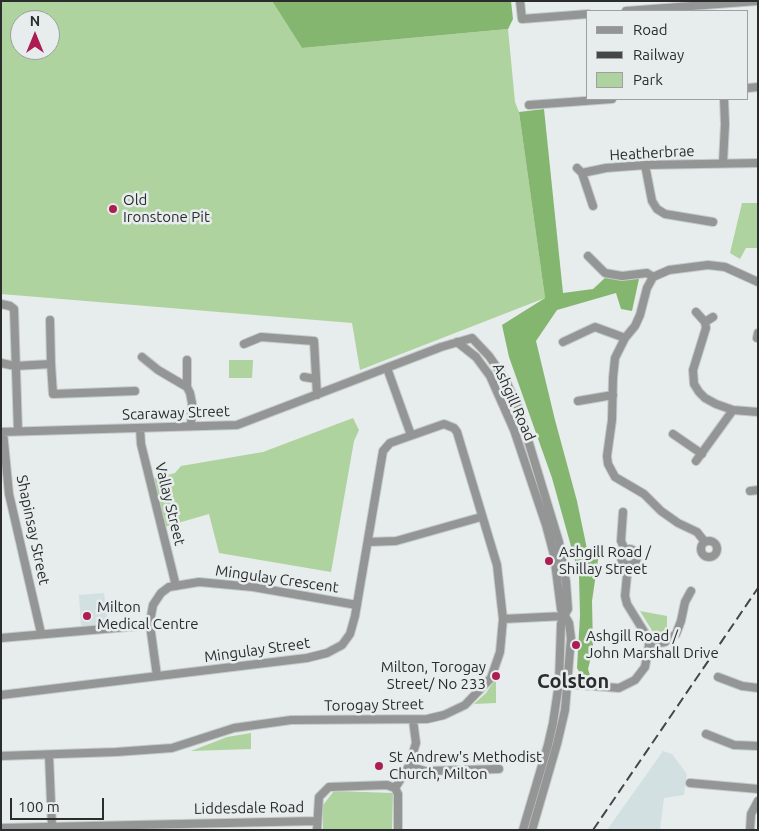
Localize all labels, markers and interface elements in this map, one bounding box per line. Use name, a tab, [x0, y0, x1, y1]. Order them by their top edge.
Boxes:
north arrow	[10, 10, 60, 60]
legend	[586, 10, 749, 100]
text: N	[30, 13, 40, 29]
text: Road	[633, 21, 668, 38]
text: Railway	[633, 46, 684, 63]
text: Park	[633, 71, 663, 88]
street label: Heatherbrae	[609, 142, 695, 164]
place label: Old Ironstone Pit	[123, 191, 210, 226]
marker: Old Ironstone Pit	[107, 203, 119, 215]
street label: Ashgill Road	[489, 360, 539, 444]
street label: Scaraway Street	[122, 402, 230, 424]
street label: Vallay Street	[151, 461, 189, 547]
street label: Shapinsay Street	[13, 473, 53, 587]
place label: Ashgill Road / Shillay Street	[559, 543, 651, 578]
marker: Ashgill Road / Shillay Street	[543, 555, 555, 567]
street label: Mingulay Crescent	[214, 561, 340, 597]
place label: Milton Medical Centre	[97, 598, 199, 633]
marker: Milton Medical Centre	[81, 610, 93, 622]
place label: Ashgill Road / John Marshall Drive	[586, 627, 719, 662]
street label: Mingulay Street	[203, 634, 311, 666]
marker: Ashgill Road / John Marshall Drive	[570, 639, 582, 651]
place label: Milton, Torogay Street/ No 233	[381, 658, 486, 693]
district label: Colston	[537, 669, 609, 693]
marker: Milton, Torogay Street/ No 233	[490, 670, 502, 682]
street label: Torogay Street	[324, 695, 424, 715]
place label: St Andrew's Methodist Church, Milton	[389, 748, 542, 783]
marker: St Andrew's Methodist Church, Milton	[373, 760, 385, 772]
scale bar	[12, 788, 106, 820]
text: 100 m	[18, 798, 60, 815]
street label: Liddesdale Road	[194, 798, 304, 818]

